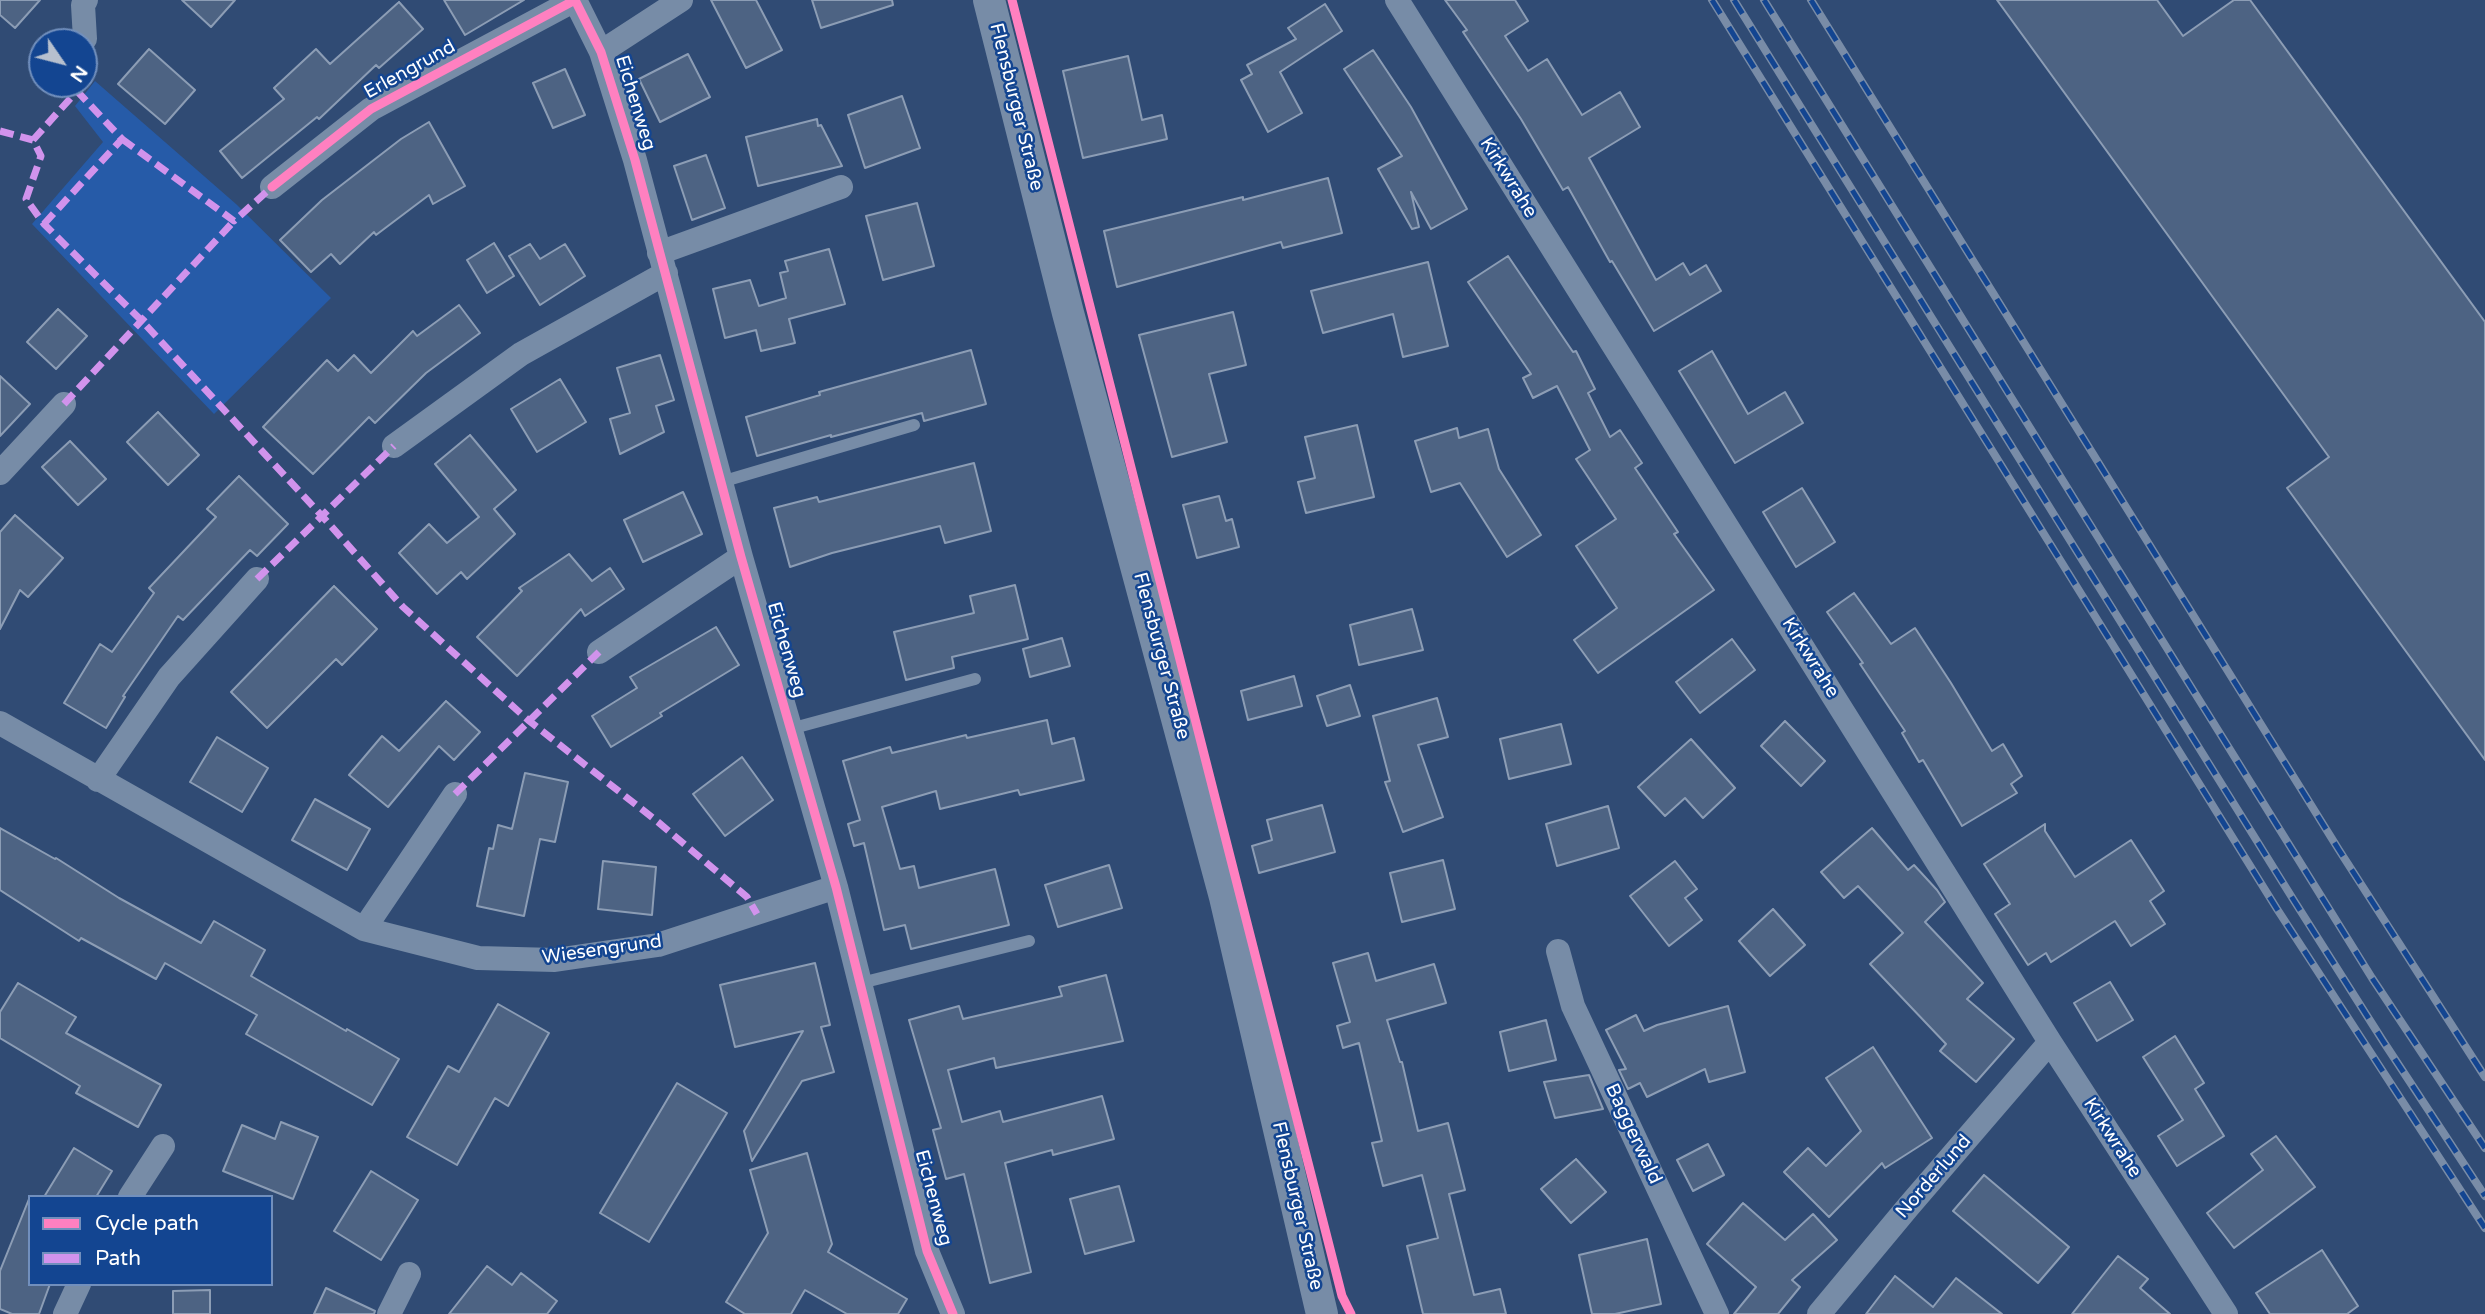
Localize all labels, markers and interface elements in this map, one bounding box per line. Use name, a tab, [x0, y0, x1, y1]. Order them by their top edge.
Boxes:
street label: Flensburger Straße	[984, 21, 1048, 193]
north arrow	[28, 28, 98, 98]
street label: Erlengrund	[360, 36, 460, 104]
street label: Eichenweg	[610, 53, 660, 153]
text: N	[65, 61, 92, 86]
street label: Kirkwrahe	[1474, 134, 1542, 222]
street label: Flensburger Straße	[1128, 570, 1194, 742]
street label: Eichenweg	[761, 600, 811, 700]
street label: Kirkwrahe	[1776, 614, 1844, 702]
street label: Wiesengrund	[541, 930, 663, 970]
street label: Baggerwald	[1600, 1080, 1666, 1188]
street label: Kirkwrahe	[2078, 1094, 2146, 1182]
street label: Flensburger Straße	[1267, 1120, 1327, 1292]
street label: Norderlund	[1891, 1130, 1977, 1224]
street label: Eichenweg	[909, 1148, 957, 1248]
legend	[28, 1195, 273, 1286]
text: Cycle path	[95, 1211, 199, 1236]
text: Path	[95, 1246, 141, 1271]

